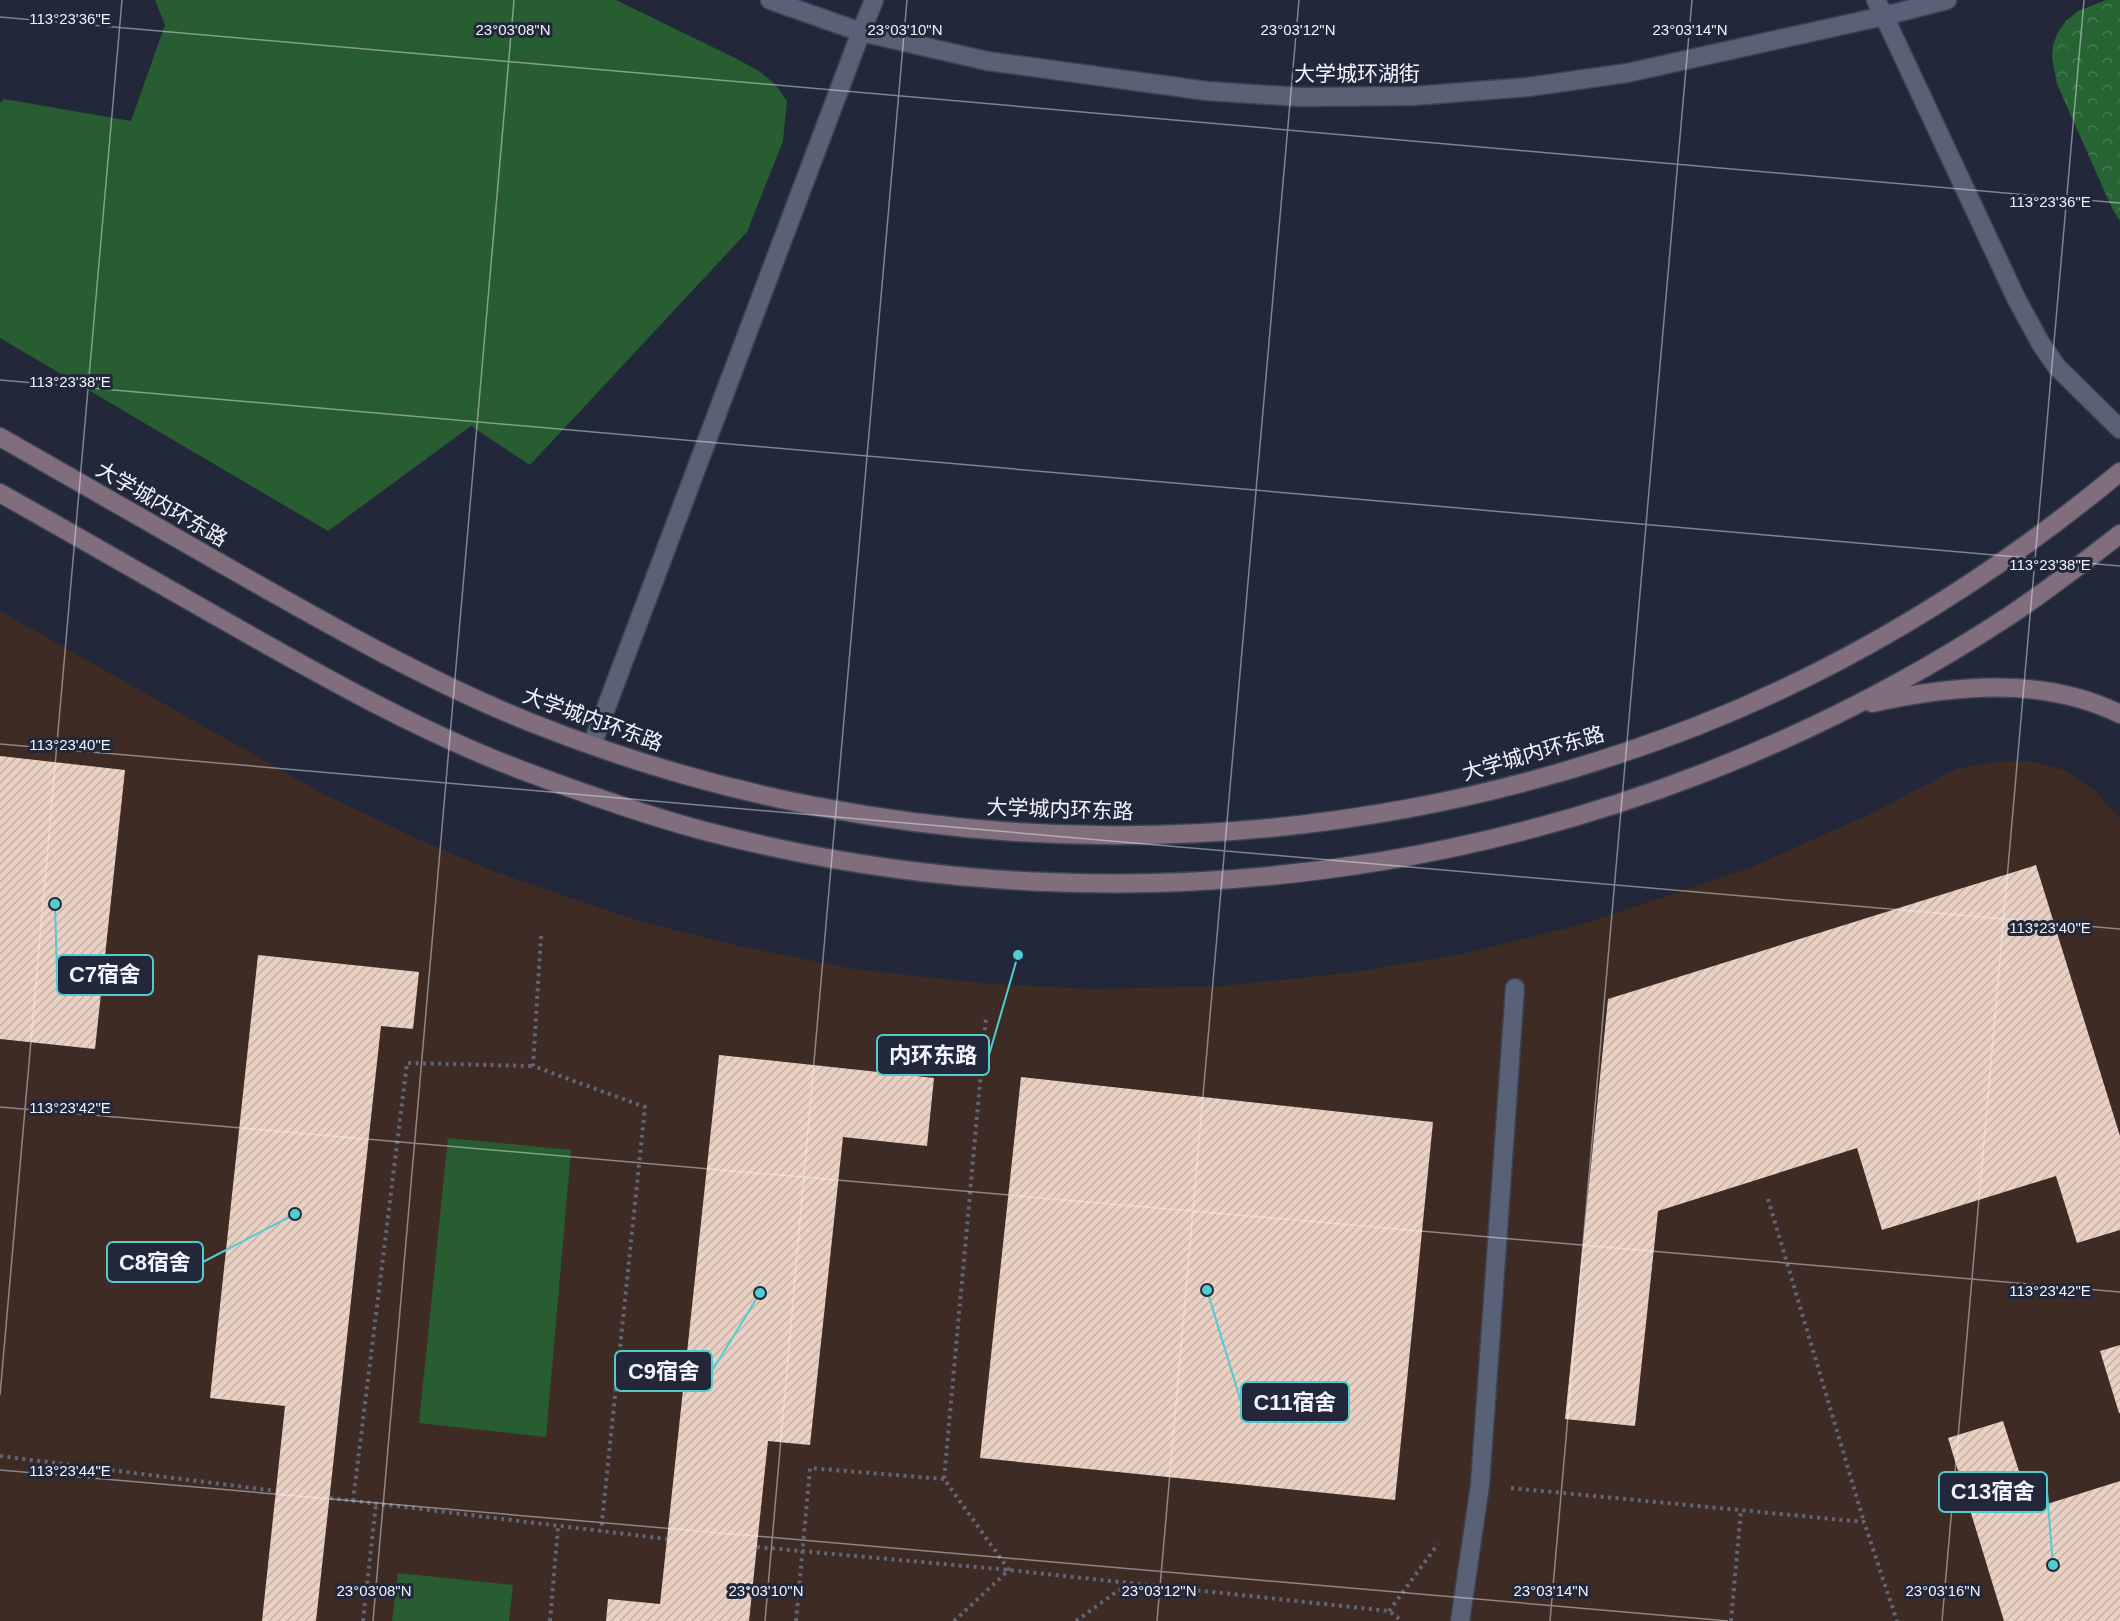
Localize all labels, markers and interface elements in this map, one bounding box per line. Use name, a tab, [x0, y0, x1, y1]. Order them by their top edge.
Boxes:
text: 113°23'36"E	[29, 10, 111, 27]
text: 23°03'08"N	[475, 21, 551, 38]
text: 23°03'10"N	[867, 21, 943, 38]
text: 23°03'12"N	[1260, 21, 1336, 38]
text: 23°03'14"N	[1652, 21, 1728, 38]
street label: 大学城环湖街	[1294, 62, 1420, 85]
text: 113°23'36"E	[2009, 193, 2091, 210]
text: 113°23'38"E	[29, 373, 111, 390]
street label: 大学城内环东路	[93, 457, 231, 551]
text: 113°23'38"E	[2009, 556, 2091, 573]
street label: 大学城内环东路	[520, 683, 666, 755]
street label: 大学城内环东路	[1459, 722, 1607, 784]
text: 113°23'40"E	[29, 736, 111, 753]
street label: 大学城内环东路	[986, 795, 1134, 823]
text: 113°23'40"E	[2009, 919, 2091, 936]
callout: C7宿舍	[57, 955, 153, 995]
text: C7宿舍	[69, 962, 141, 987]
callout: 内环东路	[877, 1035, 989, 1075]
text: 内环东路	[889, 1043, 977, 1068]
text: 113°23'42"E	[29, 1099, 111, 1116]
callout: C8宿舍	[107, 1242, 203, 1282]
text: C8宿舍	[119, 1250, 191, 1275]
text: 113°23'42"E	[2009, 1282, 2091, 1299]
callout: C9宿舍	[615, 1351, 712, 1391]
text: C9宿舍	[628, 1359, 700, 1384]
callout: C11宿舍	[1241, 1382, 1349, 1422]
text: C11宿舍	[1253, 1390, 1337, 1415]
text: 113°23'44"E	[29, 1462, 111, 1479]
callout: C13宿舍	[1939, 1472, 2047, 1512]
text: C13宿舍	[1951, 1479, 2035, 1504]
text: 23°03'08"N	[336, 1582, 412, 1599]
text: 23°03'10"N	[728, 1582, 804, 1599]
text: 23°03'12"N	[1121, 1582, 1197, 1599]
text: 23°03'14"N	[1513, 1582, 1589, 1599]
text: 23°03'16"N	[1905, 1582, 1981, 1599]

